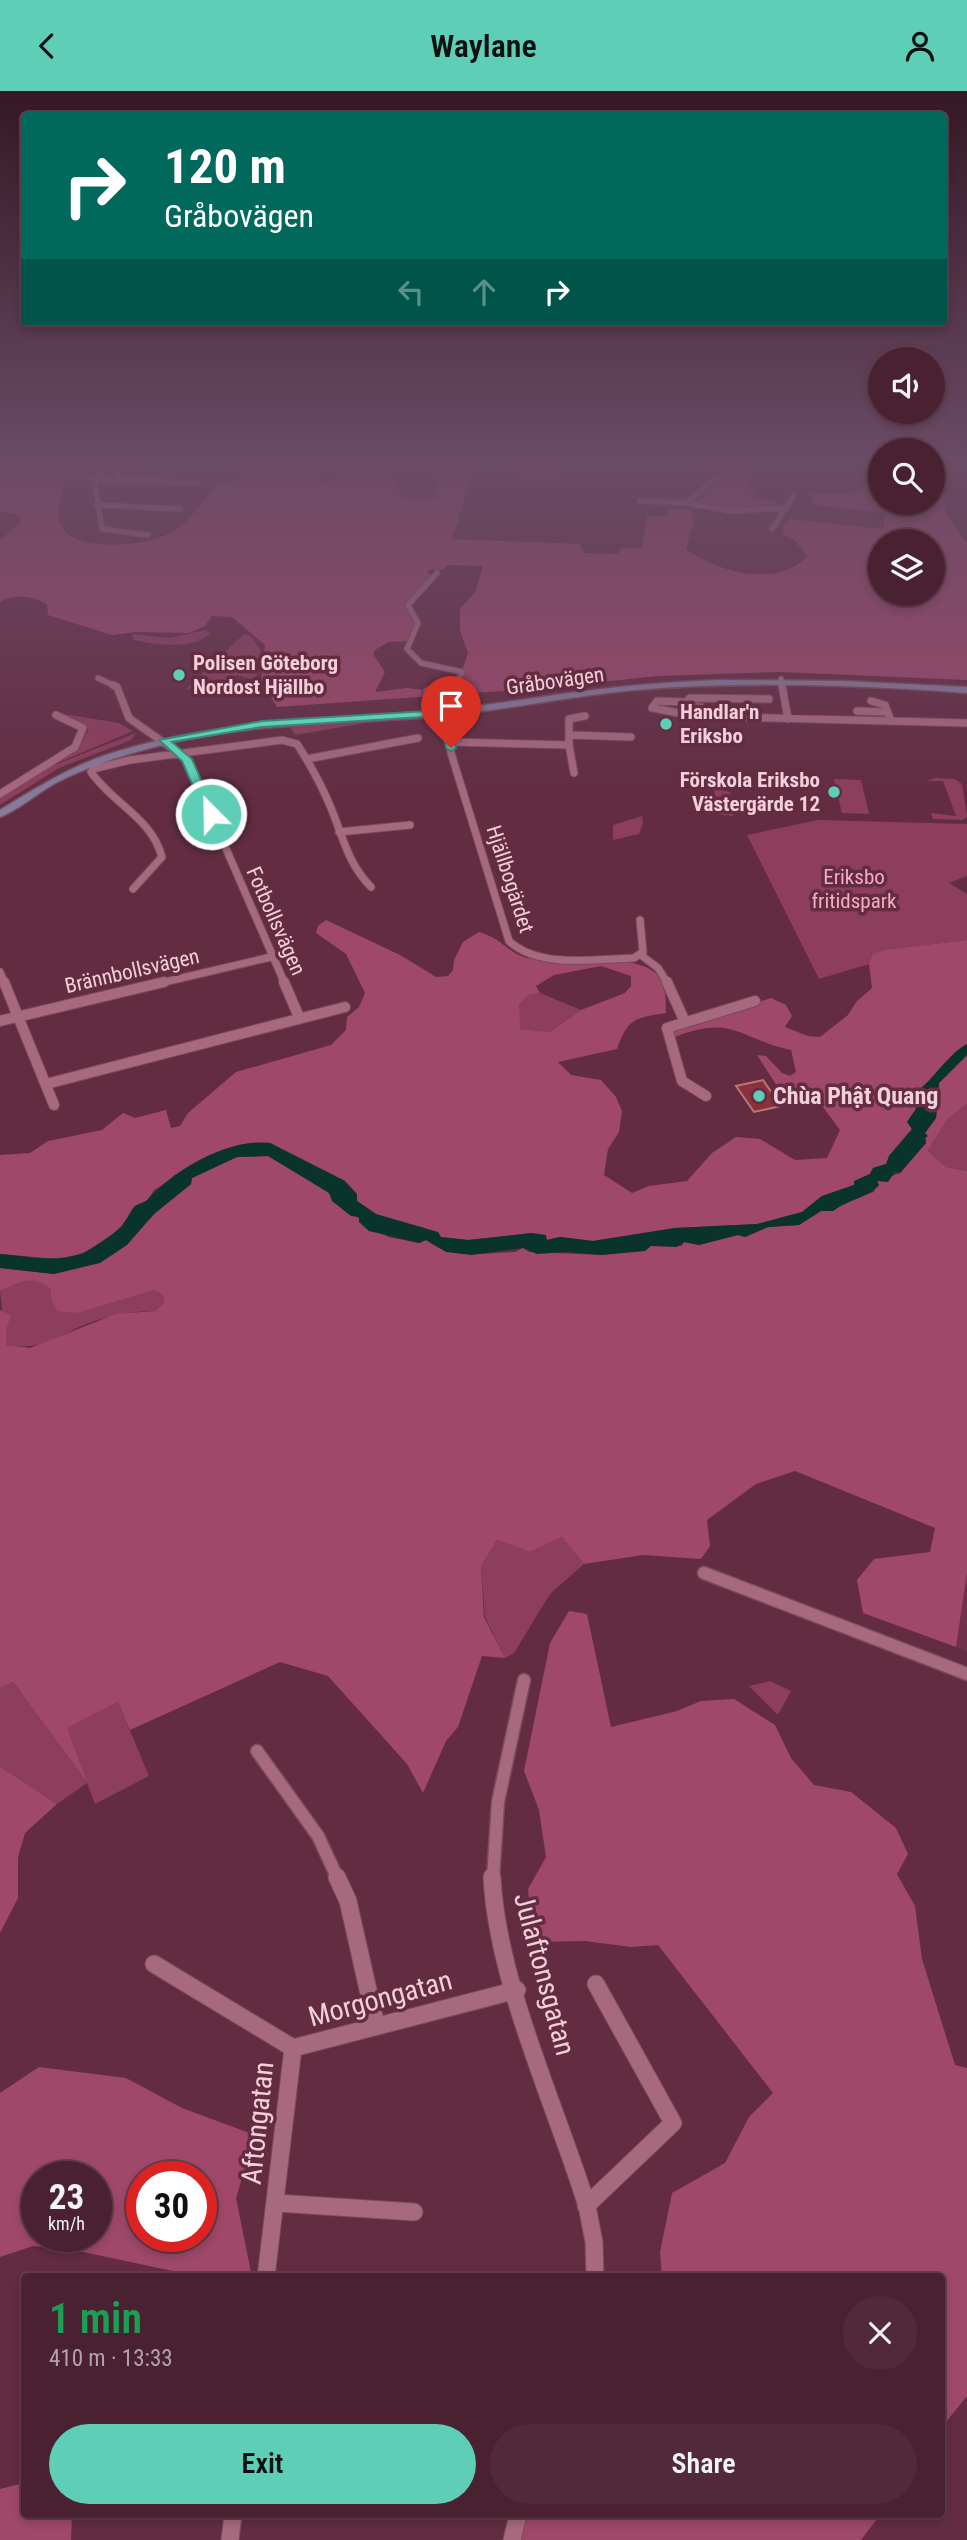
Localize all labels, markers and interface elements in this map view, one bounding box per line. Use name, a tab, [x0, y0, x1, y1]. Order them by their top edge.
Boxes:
icon: back	[28, 27, 66, 65]
text: Waylane	[430, 27, 537, 65]
icon: person	[901, 27, 939, 65]
text: 120 m	[164, 138, 286, 195]
icon: right	[49, 140, 140, 231]
text: Gråbovägen	[164, 197, 314, 235]
icon: left	[392, 273, 430, 311]
icon: ahead	[465, 273, 503, 311]
icon: right	[538, 273, 576, 311]
map controls	[868, 347, 945, 606]
button: sound	[868, 347, 945, 424]
button: search	[868, 438, 945, 515]
button: layers	[868, 529, 945, 606]
place label: Polisen Göteborg Nordost Hjällbo	[193, 651, 338, 699]
street label: Gråbovägen	[505, 662, 605, 700]
marker: Polisen Göteborg Nordost Hjällbo	[171, 667, 187, 683]
pin	[421, 676, 481, 748]
icon: arrive	[432, 687, 470, 725]
place label: Handlar'n Eriksbo	[680, 700, 759, 748]
marker: Handlar'n Eriksbo	[658, 716, 674, 732]
place label: Förskola Eriksbo Västergärde 12	[680, 768, 820, 816]
position arrow	[174, 777, 248, 851]
marker: Förskola Eriksbo Västergärde 12	[826, 784, 842, 800]
street label: Hjällbogärdet	[481, 822, 539, 936]
street label: Fotbollsvägen	[241, 863, 311, 979]
park label: Eriksbo fritidspark	[811, 865, 897, 913]
street label: Brännbollsvägen	[62, 944, 202, 998]
place label: Chùa Phật Quang	[773, 1082, 938, 1110]
marker: Chùa Phật Quang	[751, 1088, 767, 1104]
street label: Julaftonsgatan	[507, 1889, 582, 2059]
street label: Morgongatan	[305, 1963, 456, 2033]
street label: Aftongatan	[235, 2060, 280, 2186]
speed limit sign: 30	[126, 2161, 217, 2252]
text: 23	[49, 2177, 84, 2218]
text: km/h	[48, 2213, 85, 2234]
text: 1 min	[49, 2294, 142, 2343]
button: close	[843, 2296, 917, 2370]
text: 410 m · 13:33	[49, 2345, 173, 2372]
button: Exit	[49, 2424, 476, 2504]
button: Share	[490, 2424, 917, 2504]

